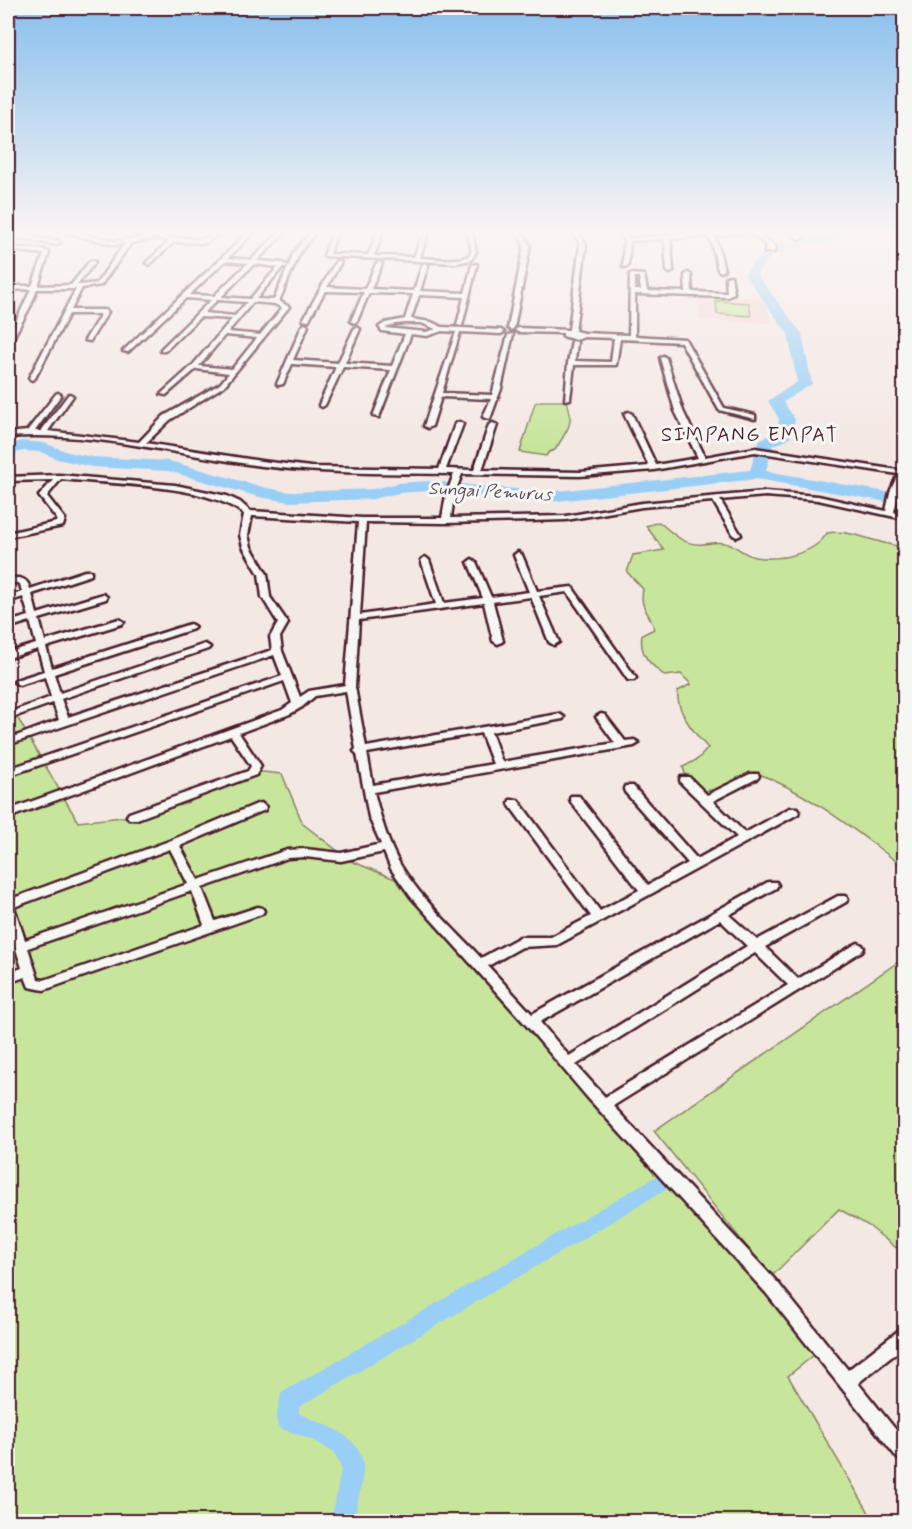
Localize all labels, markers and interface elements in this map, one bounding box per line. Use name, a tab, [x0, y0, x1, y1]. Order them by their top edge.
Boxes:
district label: SIMPANG EMPAT	[661, 422, 839, 449]
water label: Sungai Pemurus	[428, 477, 554, 509]

